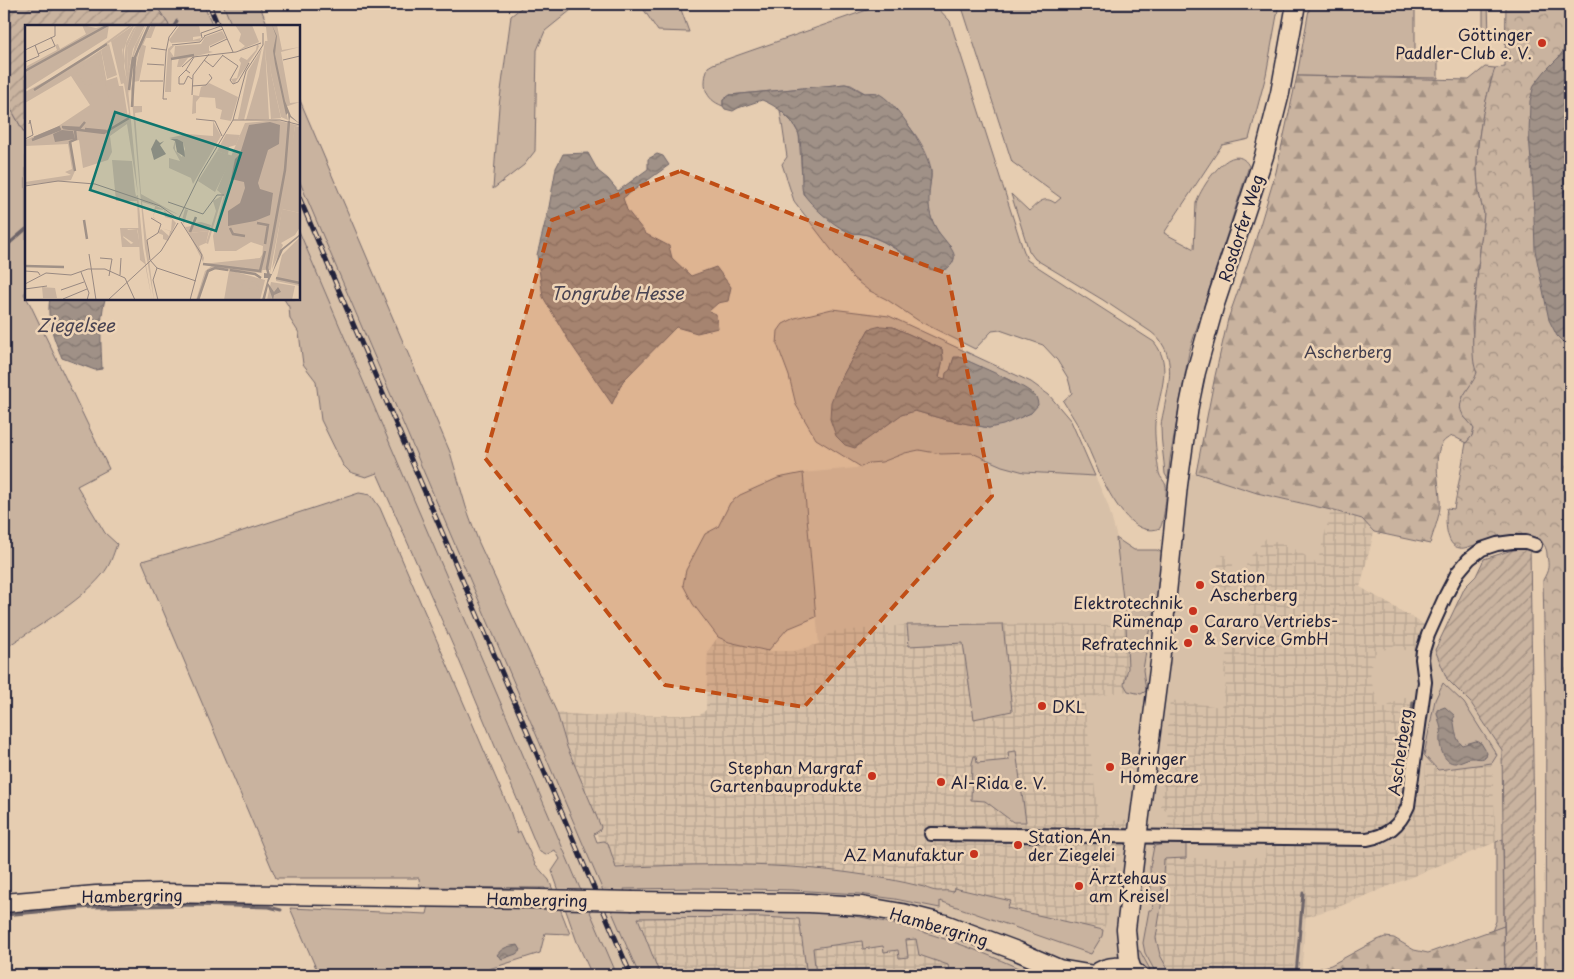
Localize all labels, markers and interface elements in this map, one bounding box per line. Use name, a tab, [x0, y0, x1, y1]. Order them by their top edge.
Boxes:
place label: Göttinger Paddler-Club e. V.	[1395, 22, 1533, 64]
inset map	[25, 25, 300, 300]
marker: Göttinger Paddler-Club e. V.	[1536, 37, 1548, 49]
street label: Rosdorfer Weg	[1211, 171, 1269, 285]
water label: Tongrube Hesse	[550, 279, 685, 306]
water label: Ziegelsee	[37, 311, 116, 338]
park label: Ascherberg	[1304, 339, 1392, 363]
place label: Station Ascherberg	[1210, 564, 1298, 606]
marker: Station Ascherberg	[1194, 579, 1206, 591]
place label: Elektrotechnik Rümenap	[1073, 590, 1183, 632]
marker: Elektrotechnik Rümenap	[1187, 605, 1199, 617]
place label: Cararo Vertriebs- & Service GmbH	[1204, 608, 1339, 650]
marker: Cararo Vertriebs- & Service GmbH	[1188, 623, 1200, 635]
place label: Refratechnik	[1081, 631, 1178, 655]
marker: Refratechnik	[1182, 637, 1194, 649]
place label: DKL	[1052, 694, 1085, 718]
marker: DKL	[1036, 700, 1048, 712]
street label: Ascherberg	[1381, 707, 1417, 797]
place label: Beringer Homecare	[1120, 746, 1199, 788]
place label: Stephan Margraf Gartenbauprodukte	[710, 755, 863, 797]
marker: Beringer Homecare	[1104, 761, 1116, 773]
marker: Stephan Margraf Gartenbauprodukte	[866, 770, 878, 782]
place label: Al-Rida e. V.	[951, 770, 1047, 794]
marker: Al-Rida e. V.	[935, 776, 947, 788]
place label: Station An der Ziegelei	[1028, 824, 1115, 866]
marker: Station An der Ziegelei	[1012, 839, 1024, 851]
place label: AZ Manufaktur	[844, 842, 965, 866]
marker: AZ Manufaktur	[968, 848, 980, 860]
place label: Ärztehaus am Kreisel	[1089, 865, 1169, 907]
marker: Ärztehaus am Kreisel	[1073, 880, 1085, 892]
street label: Hambergring	[81, 882, 183, 908]
street label: Hambergring	[486, 886, 588, 912]
street label: Hambergring	[887, 901, 991, 951]

